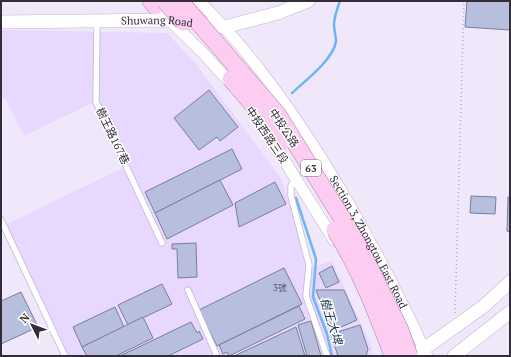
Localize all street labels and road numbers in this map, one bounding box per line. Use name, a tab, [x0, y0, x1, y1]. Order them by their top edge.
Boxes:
street label: Shuwang Road	[121, 13, 194, 30]
street label: 中投西路三段	[243, 104, 291, 166]
street label: 樹王路167巷	[93, 105, 133, 167]
street label: 中投公路	[266, 106, 302, 150]
road number: 63	[301, 160, 321, 176]
street label: Section 3, Zhongtou East Road	[327, 173, 411, 311]

